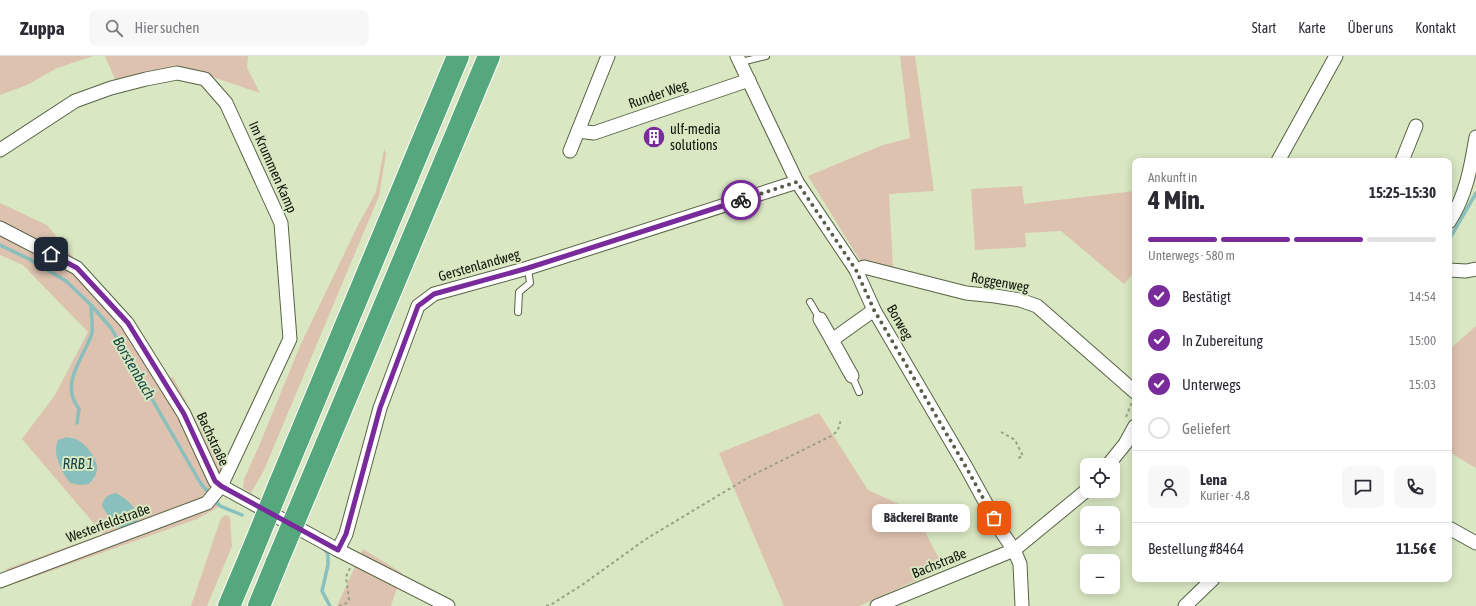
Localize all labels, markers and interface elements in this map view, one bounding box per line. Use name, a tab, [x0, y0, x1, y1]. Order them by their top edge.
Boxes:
search box	[89, 10, 369, 46]
text: Zuppa	[20, 17, 65, 39]
icon: search	[103, 17, 125, 39]
text: Hier suchen	[135, 19, 199, 36]
text: Start	[1252, 20, 1276, 36]
text: Karte	[1298, 20, 1326, 36]
text: Über uns	[1348, 20, 1393, 36]
text: Kontakt	[1415, 20, 1456, 36]
street label: Runder Weg	[626, 76, 690, 112]
street label: Im Krummen Kamp	[246, 119, 300, 216]
place label: ulf-media solutions	[670, 121, 721, 153]
building icon: ulf-media solutions	[641, 124, 667, 150]
text: Ankunft in	[1148, 170, 1197, 185]
courier	[721, 180, 761, 220]
text: 15:25–15:30	[1369, 184, 1436, 201]
text: 4 Min.	[1148, 185, 1204, 215]
icon: bike	[730, 189, 752, 211]
pin	[34, 237, 68, 271]
icon: home	[40, 243, 62, 265]
street label: Gerstenlandweg	[436, 246, 522, 284]
text: Unterwegs · 580 m	[1148, 248, 1235, 263]
street label: Roggenweg	[970, 269, 1030, 295]
icon: check	[1148, 285, 1170, 307]
text: Bestätigt	[1182, 288, 1231, 305]
text: 14:54	[1409, 289, 1436, 304]
street label: Borweg	[884, 302, 916, 342]
icon: check	[1148, 329, 1170, 351]
text: In Zubereitung	[1182, 332, 1263, 349]
text: 15:00	[1409, 333, 1436, 348]
water label: Borstenbach	[110, 334, 159, 402]
icon: check	[1148, 373, 1170, 395]
text: Unterwegs	[1182, 376, 1241, 393]
text: 15:03	[1409, 377, 1436, 392]
street label: Bachstraße	[194, 410, 232, 468]
text: Geliefert	[1182, 420, 1231, 437]
water label: RRB 1	[62, 455, 94, 472]
map controls	[1080, 458, 1120, 594]
button: locate	[1080, 458, 1120, 498]
button: person	[1148, 466, 1190, 508]
button: chat	[1342, 466, 1384, 508]
button: phone	[1394, 466, 1436, 508]
text: Lena	[1200, 471, 1227, 488]
text: Kurier · 4.8	[1200, 488, 1250, 503]
street label: Westerfeldstraße	[64, 500, 152, 546]
pin	[977, 501, 1011, 535]
callout: Bäckerei Brante	[872, 504, 970, 532]
button: +	[1080, 506, 1120, 546]
icon: bag	[983, 507, 1005, 529]
text: Bäckerei Brante	[884, 510, 958, 525]
text: Bestellung #8464	[1148, 540, 1244, 557]
text: 11.56 €	[1396, 540, 1436, 557]
street label: Bachstraße	[909, 545, 969, 581]
button: −	[1080, 554, 1120, 594]

